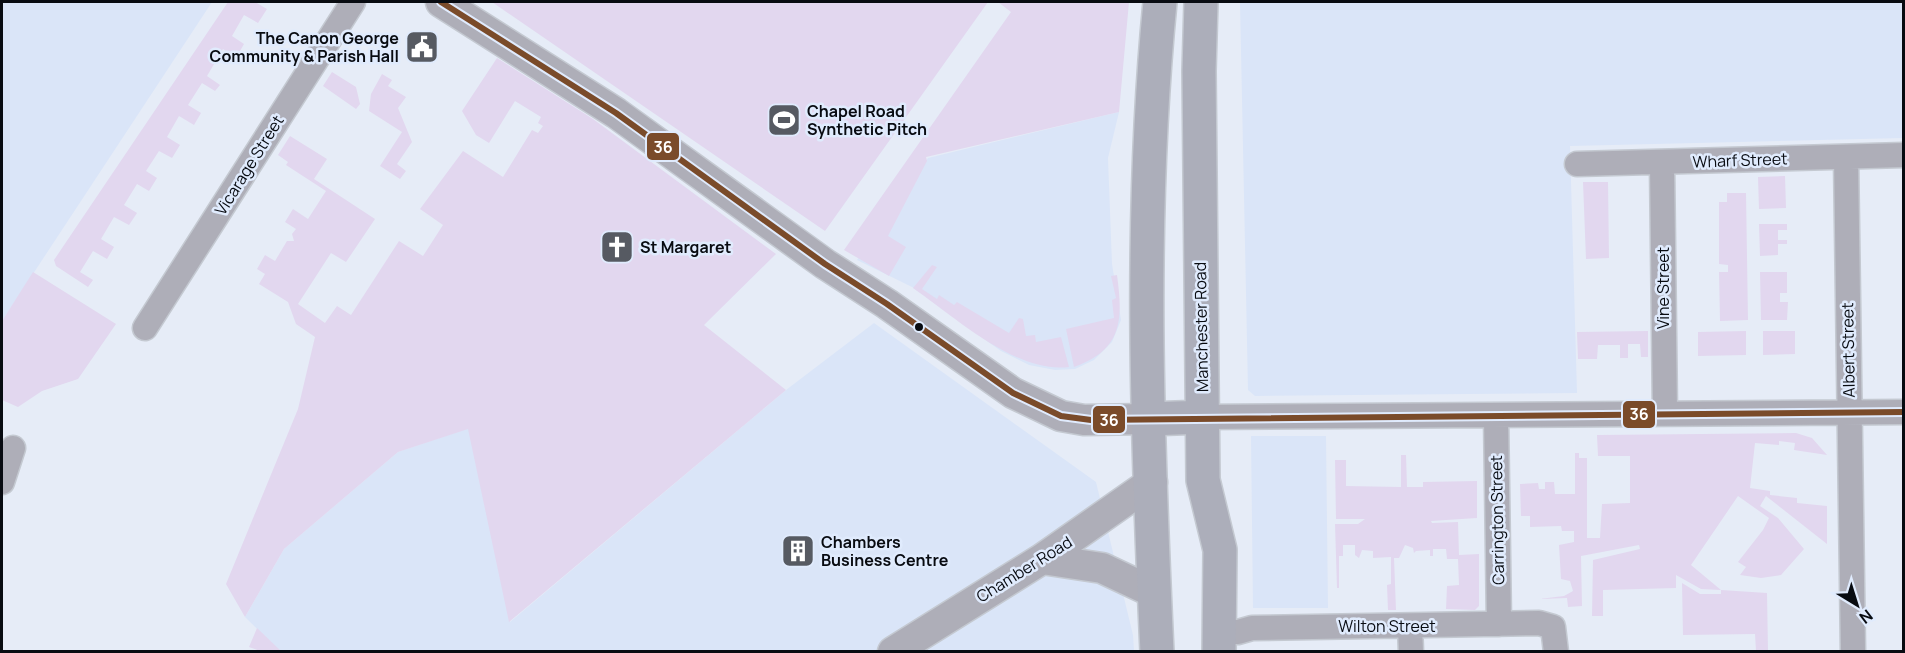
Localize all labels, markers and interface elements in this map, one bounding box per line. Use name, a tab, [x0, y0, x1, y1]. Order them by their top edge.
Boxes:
place label: The Canon George Community & Parish Hall	[210, 27, 399, 67]
public building icon: The Canon George Community & Parish Hall	[404, 29, 440, 65]
place label: Chapel Road Synthetic Pitch	[807, 100, 927, 140]
sports icon: Chapel Road Synthetic Pitch	[766, 102, 802, 138]
street label: Vicarage Street	[209, 111, 289, 219]
line badge: 36	[646, 132, 680, 161]
text: 36	[653, 136, 673, 158]
street label: Wharf Street	[1692, 147, 1788, 173]
church icon: St Margaret	[599, 229, 635, 265]
place label: St Margaret	[640, 236, 732, 258]
street label: Vine Street	[1652, 247, 1674, 329]
street label: Manchester Road	[1189, 262, 1213, 392]
street label: Albert Street	[1836, 302, 1860, 398]
unlabelled marker	[913, 321, 925, 333]
line badge: 36	[1622, 400, 1656, 429]
text: 36	[1629, 403, 1649, 425]
line badge: 36	[1092, 405, 1126, 434]
text: 36	[1099, 409, 1119, 431]
street label: Carrington Street	[1485, 455, 1509, 585]
place label: Chambers Business Centre	[821, 531, 949, 571]
street label: Chamber Road	[972, 531, 1076, 607]
building icon: Chambers Business Centre	[780, 533, 816, 569]
north arrow	[1827, 575, 1887, 635]
text: N	[1855, 605, 1878, 629]
street label: Wilton Street	[1338, 615, 1436, 637]

